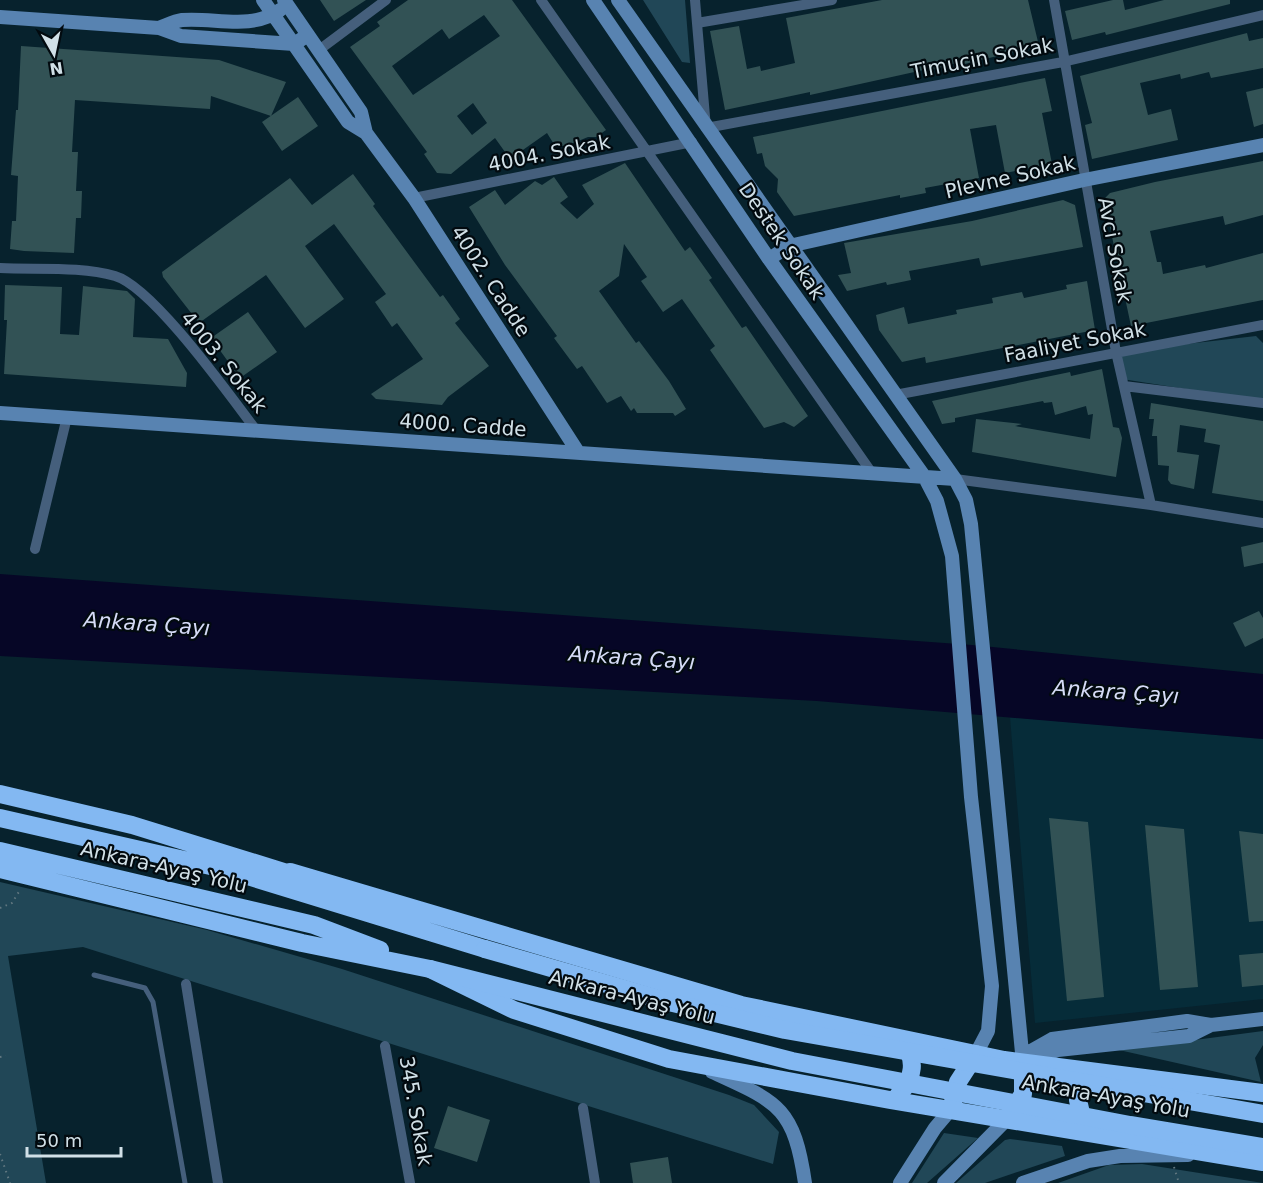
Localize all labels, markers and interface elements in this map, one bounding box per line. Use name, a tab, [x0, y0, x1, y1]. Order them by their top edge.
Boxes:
north arrow	[24, 24, 84, 84]
street label: Timuçin Sokak	[908, 32, 1056, 84]
text: N	[48, 58, 64, 79]
street label: 4004. Sokak	[486, 129, 612, 177]
street label: Plevne Sokak	[942, 150, 1078, 204]
street label: Destek Sokak	[734, 178, 830, 305]
street label: Avci Sokak	[1093, 195, 1137, 305]
street label: 4002. Cadde	[446, 221, 536, 341]
street label: 4003. Sokak	[176, 306, 272, 418]
street label: Faaliyet Sokak	[1002, 316, 1148, 367]
street label: 4000. Cadde	[399, 409, 527, 441]
water label: Ankara Çayı	[81, 607, 211, 640]
water label: Ankara Çayı	[566, 641, 696, 674]
water label: Ankara Çayı	[1050, 675, 1180, 708]
street label: Ankara-Ayaş Yolu	[78, 836, 250, 898]
street label: Ankara-Ayaş Yolu	[546, 965, 718, 1029]
street label: 345. Sokak	[395, 1054, 438, 1168]
street label: Ankara-Ayaş Yolu	[1020, 1069, 1192, 1123]
scale bar	[27, 1120, 122, 1158]
text: 50 m	[36, 1130, 82, 1151]

